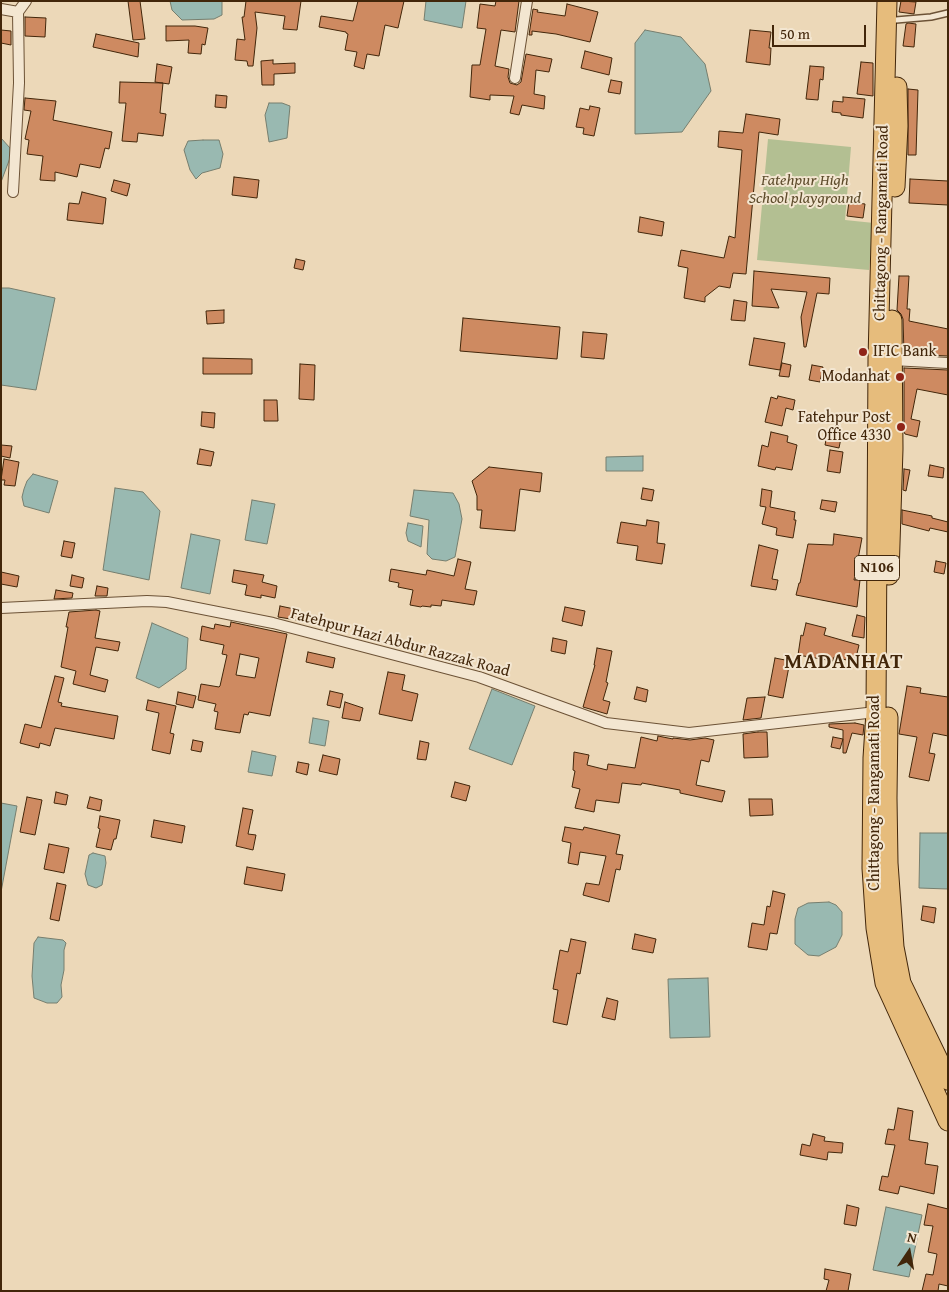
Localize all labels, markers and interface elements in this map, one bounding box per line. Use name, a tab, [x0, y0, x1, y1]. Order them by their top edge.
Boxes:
scale bar	[774, 15, 868, 47]
text: 50 m	[780, 23, 810, 44]
street label: Chittagong - Rangamati Road	[871, 125, 893, 321]
park label: Fatehpur High School playground	[749, 171, 861, 209]
place label: IFIC Bank	[873, 342, 937, 362]
marker: IFIC Bank	[857, 346, 869, 358]
place label: Modanhat	[821, 367, 890, 387]
marker: Modanhat	[894, 371, 906, 383]
place label: Fatehpur Post Office 4330	[798, 408, 891, 446]
marker: Fatehpur Post Office 4330	[895, 421, 907, 433]
road number: N106	[854, 556, 900, 580]
street label: Fatehpur Hazi Abdur Razzak Road	[288, 604, 512, 682]
district label: MADANHAT	[783, 650, 905, 676]
street label: Chittagong - Rangamati Road	[865, 695, 885, 891]
north arrow	[884, 1227, 934, 1277]
text: N	[905, 1227, 919, 1248]

